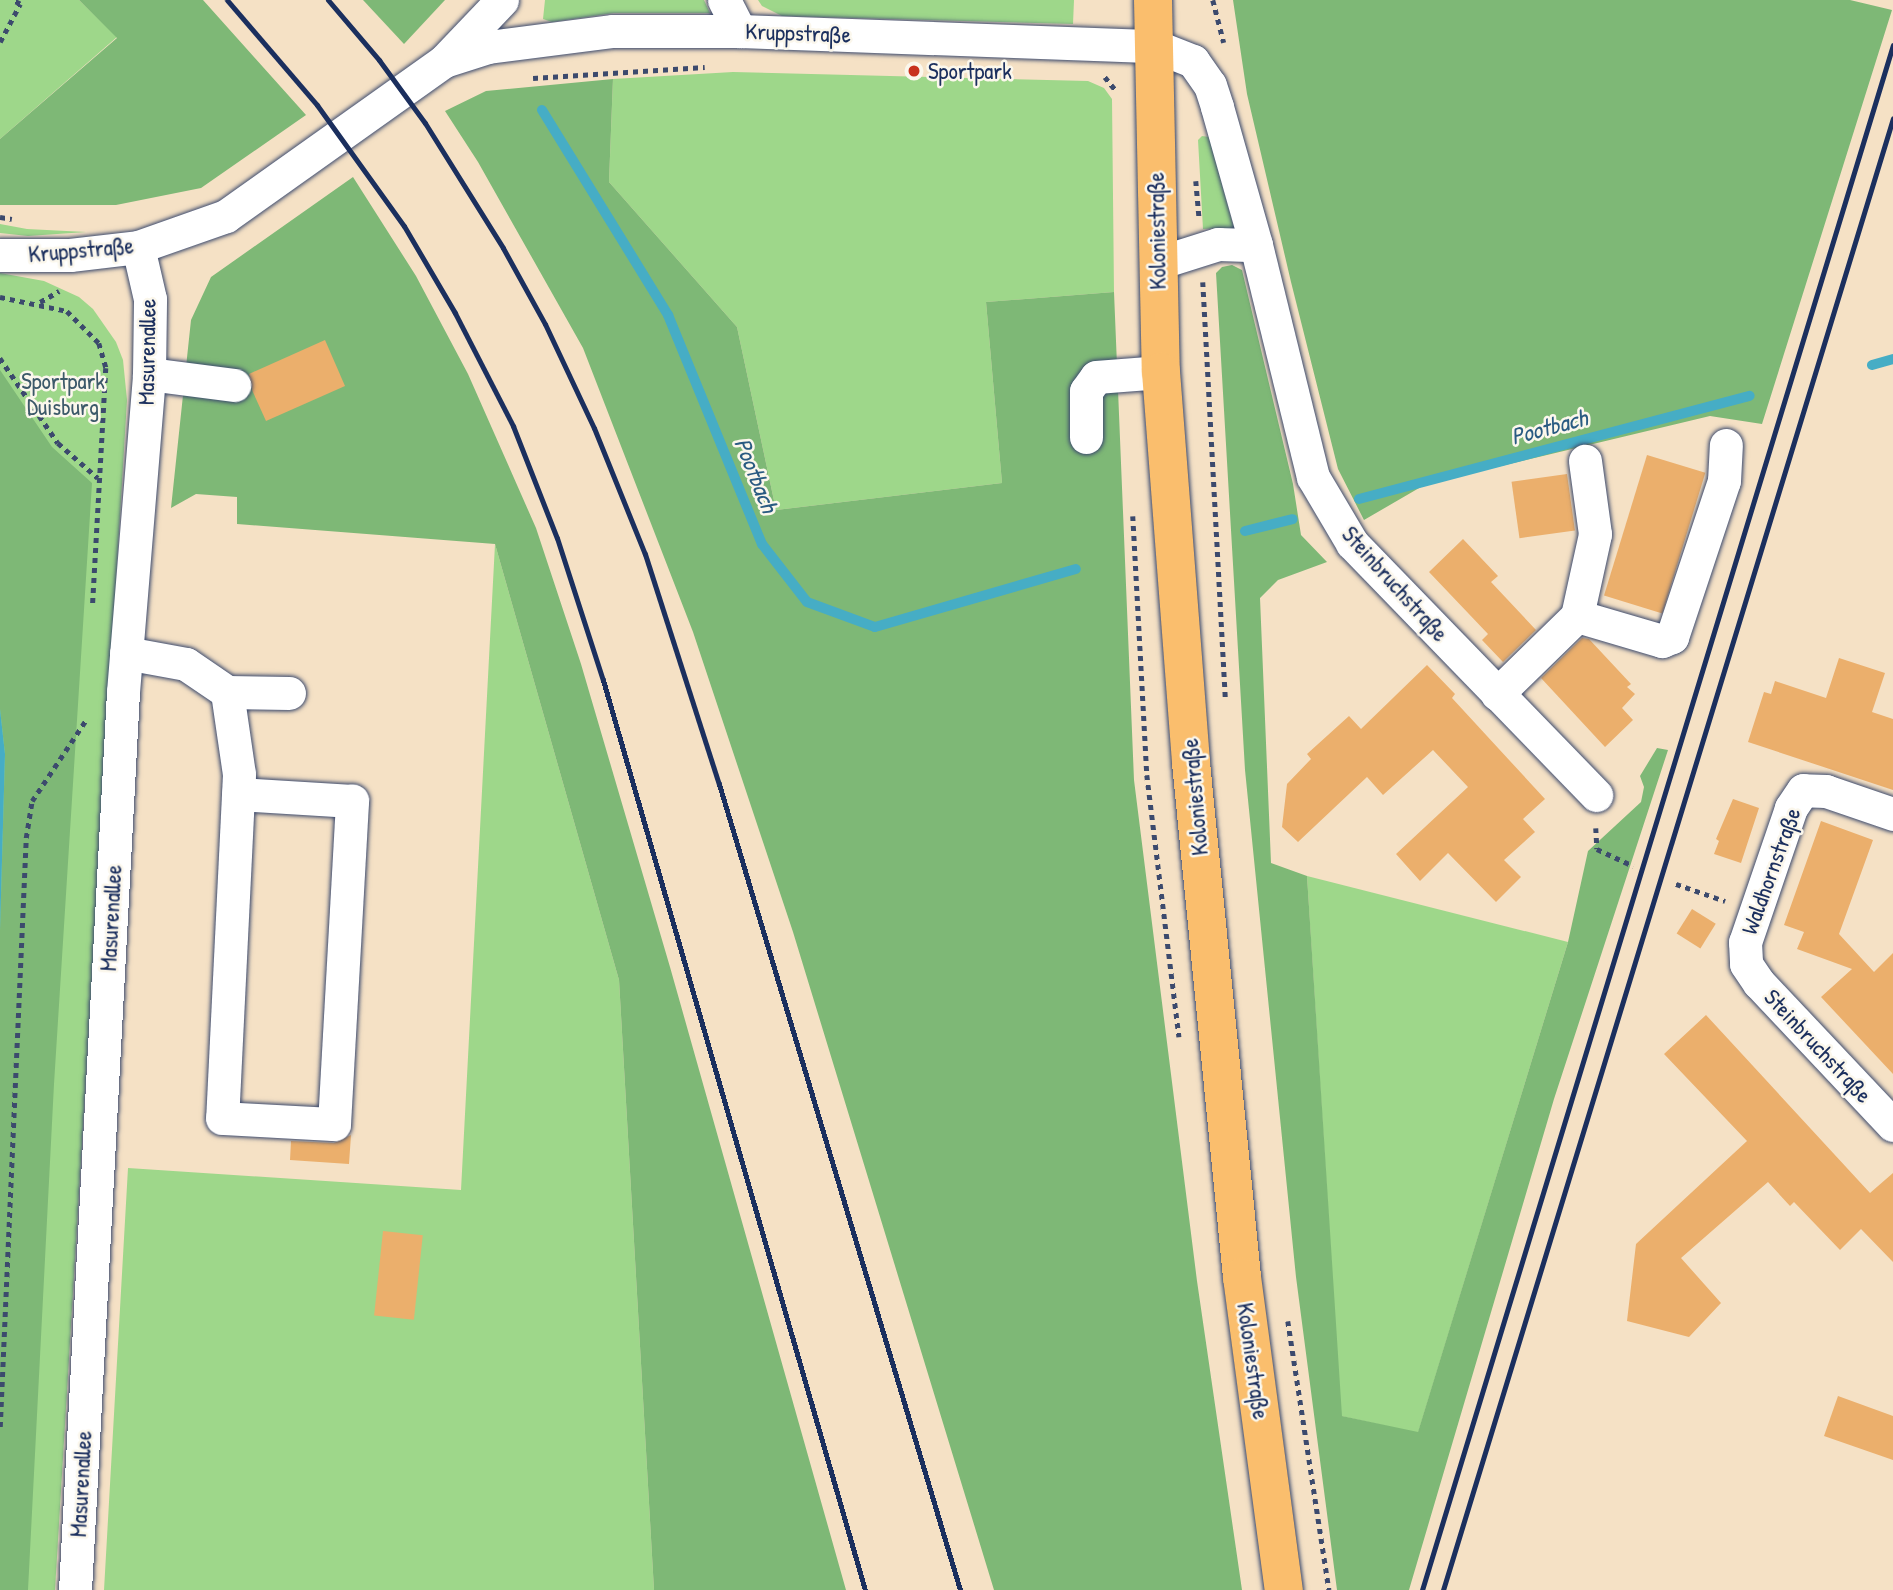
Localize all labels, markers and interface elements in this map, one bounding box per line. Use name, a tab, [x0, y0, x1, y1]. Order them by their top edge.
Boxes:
street label: Kruppstraße	[745, 17, 851, 49]
place label: Sportpark	[928, 57, 1012, 85]
marker: Sportpark	[906, 63, 922, 79]
street label: Koloniestraße	[1142, 172, 1172, 290]
street label: Kruppstraße	[27, 232, 135, 268]
street label: Masurenallee	[132, 299, 162, 405]
park label: Sportpark Duisburg	[21, 367, 105, 421]
water label: Pootbach	[1508, 403, 1590, 451]
water label: Pootbach	[728, 434, 784, 516]
street label: Steinbruchstraße	[1336, 521, 1454, 647]
street label: Koloniestraße	[1176, 737, 1214, 857]
street label: Waldhornstraße	[1735, 804, 1807, 938]
street label: Masurenallee	[94, 864, 128, 972]
street label: Steinbruchstraße	[1758, 983, 1878, 1109]
street label: Koloniestraße	[1231, 1301, 1275, 1421]
street label: Masurenallee	[64, 1430, 98, 1538]

